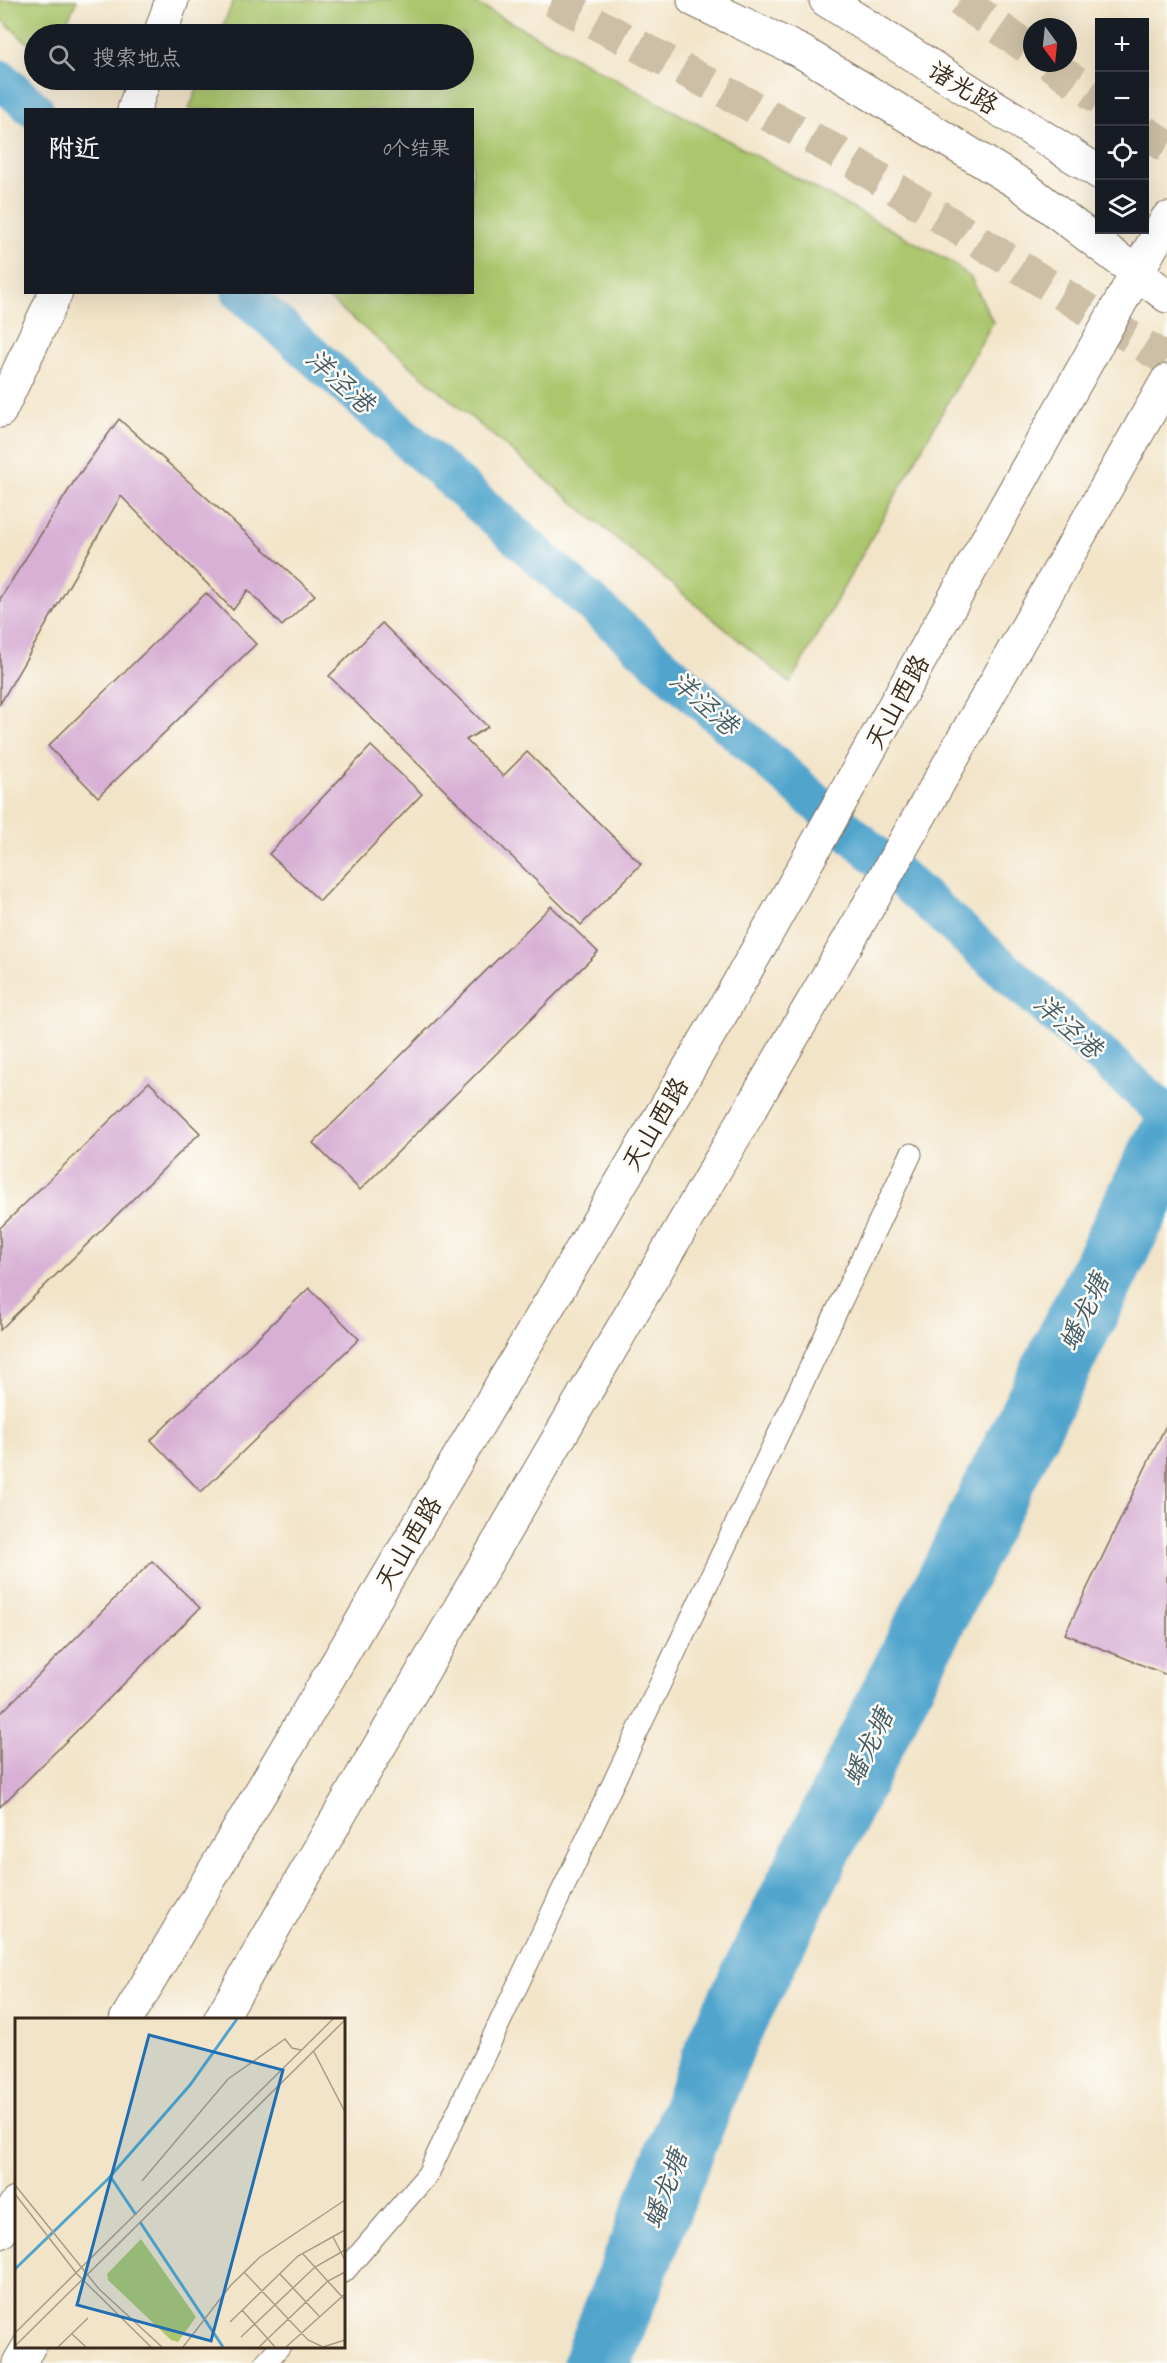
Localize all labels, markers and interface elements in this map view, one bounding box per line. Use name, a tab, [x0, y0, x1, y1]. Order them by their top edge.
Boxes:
north arrow	[1023, 18, 1077, 72]
map controls	[1095, 18, 1149, 234]
button: +	[1095, 18, 1149, 72]
search box	[24, 24, 474, 90]
icon: search	[45, 41, 78, 74]
text: 搜索地点	[93, 44, 181, 72]
street label: 诸光路	[921, 53, 1005, 122]
button: −	[1095, 72, 1149, 126]
button: locate	[1095, 126, 1149, 180]
text: 附近	[48, 132, 100, 165]
text: 0个结果	[381, 136, 450, 161]
button: layers	[1095, 180, 1149, 234]
water label: 洋泾港	[299, 341, 384, 423]
street label: 天山西路	[858, 649, 937, 756]
water label: 洋泾港	[663, 663, 748, 745]
water label: 洋泾港	[1027, 986, 1112, 1068]
street label: 天山西路	[614, 1071, 696, 1177]
water label: 蟠龙塘	[1051, 1265, 1118, 1356]
street label: 天山西路	[367, 1490, 449, 1596]
water label: 蟠龙塘	[835, 1700, 902, 1791]
inset map	[15, 2018, 345, 2348]
water label: 蟠龙塘	[635, 2142, 696, 2233]

